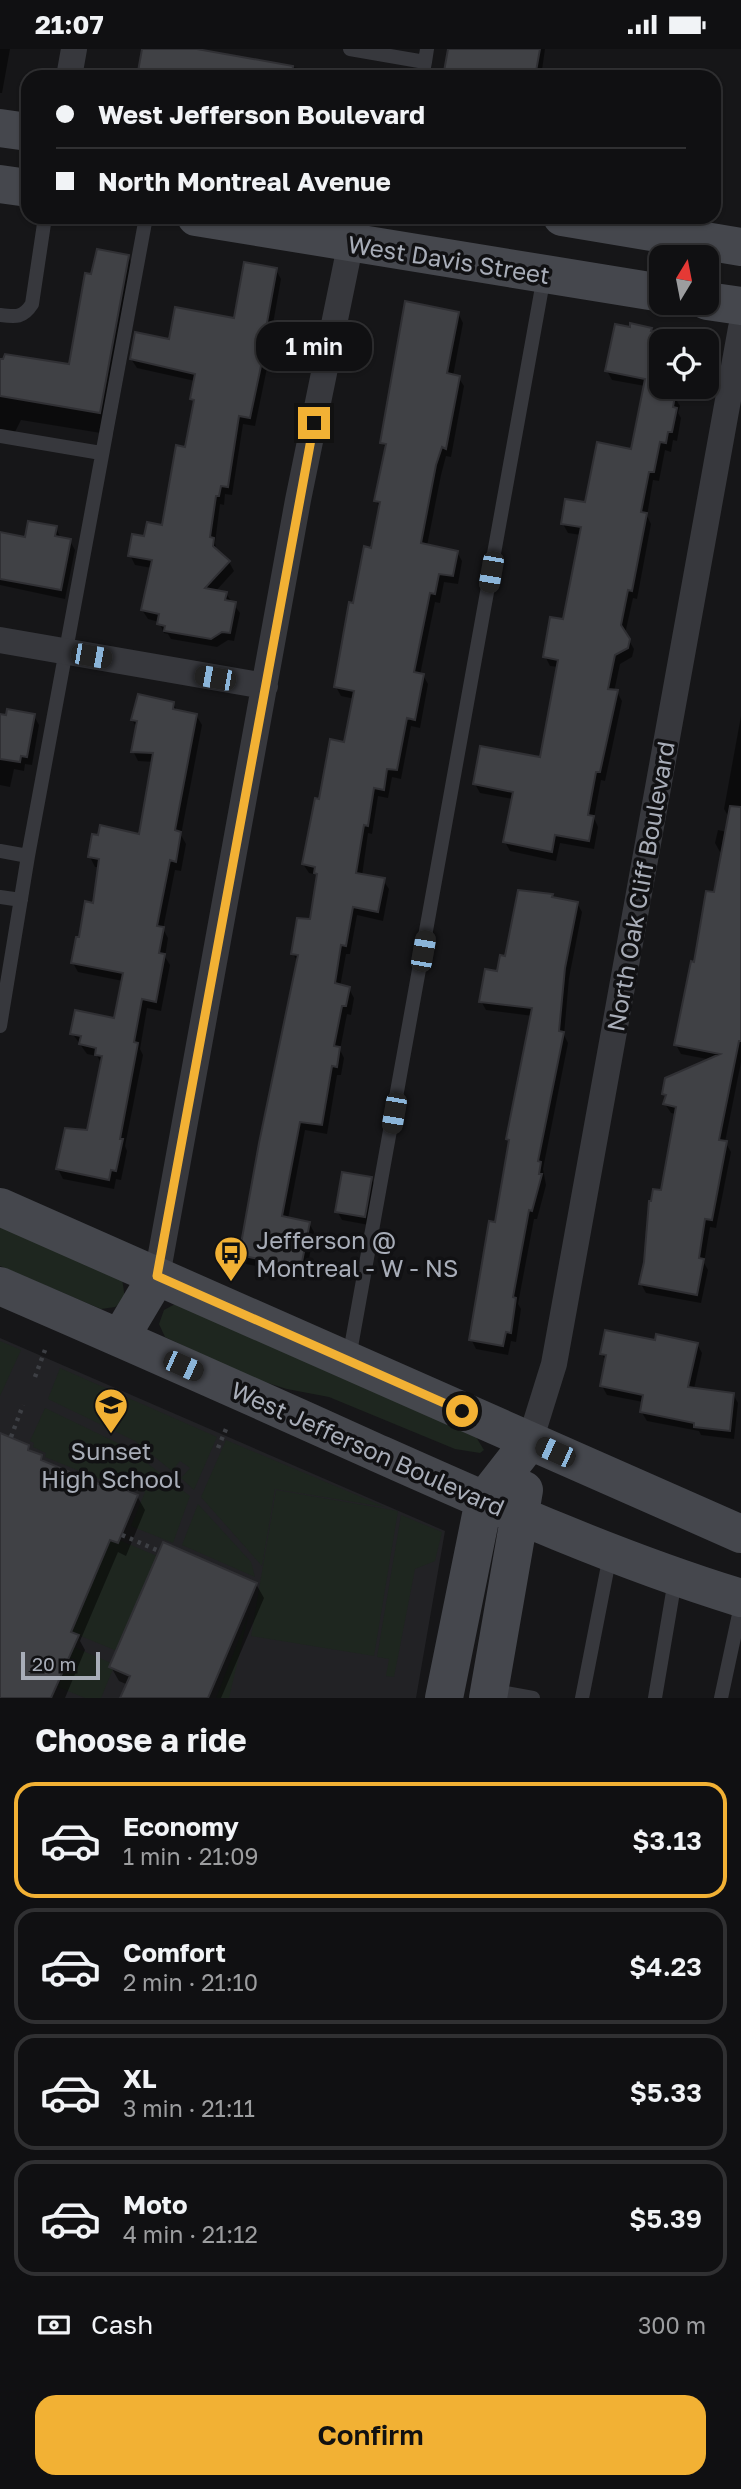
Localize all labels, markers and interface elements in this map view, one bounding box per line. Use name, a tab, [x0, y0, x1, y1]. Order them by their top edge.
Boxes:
text: 21:07	[35, 9, 104, 40]
text: West Jefferson Boulevard	[98, 99, 425, 130]
text: North Montreal Avenue	[98, 166, 391, 197]
street label: West Davis Street	[346, 229, 552, 289]
north arrow	[649, 245, 719, 315]
map controls	[649, 245, 719, 399]
callout: 1 min	[256, 321, 372, 371]
button: locate	[649, 329, 719, 399]
text: 1 min	[285, 332, 343, 360]
route end	[298, 407, 330, 439]
car	[478, 549, 505, 595]
car	[69, 642, 114, 670]
car	[193, 664, 238, 692]
street label: North Oak Cliff Boulevard	[600, 739, 680, 1033]
car	[410, 928, 437, 974]
car	[381, 1090, 408, 1136]
place label: Jefferson @ Montreal - W - NS	[256, 1225, 458, 1282]
bus stop icon: Jefferson @ Montreal - W - NS	[212, 1234, 250, 1283]
car	[160, 1348, 207, 1384]
street label: West Jefferson Boulevard	[227, 1375, 509, 1521]
school or university icon: Sunset High School	[92, 1386, 130, 1435]
route start	[446, 1395, 478, 1427]
car	[532, 1434, 579, 1470]
place label: Sunset High School	[41, 1436, 181, 1493]
scale bar	[21, 1649, 100, 1681]
text: 20 m	[32, 1652, 76, 1675]
text: Choose a ride	[35, 1721, 247, 1759]
icon: car	[39, 1809, 102, 1872]
text: Economy	[123, 1811, 239, 1842]
text: $3.13	[632, 1825, 702, 1856]
text: 1 min · 21:09	[123, 1842, 259, 1870]
icon: car	[39, 1935, 102, 1998]
text: Comfort	[123, 1937, 226, 1968]
text: $4.23	[629, 1951, 702, 1982]
text: 2 min · 21:10	[123, 1968, 258, 1996]
icon: car	[39, 2061, 102, 2124]
text: XL	[123, 2063, 157, 2094]
text: $5.33	[630, 2077, 702, 2108]
text: 3 min · 21:11	[123, 2094, 255, 2122]
icon: car	[39, 2187, 102, 2250]
text: Moto	[123, 2189, 188, 2220]
text: $5.39	[629, 2203, 702, 2234]
text: 4 min · 21:12	[123, 2220, 258, 2248]
icon: cash	[35, 2306, 73, 2344]
text: Cash	[91, 2309, 153, 2340]
text: 300 m	[638, 2311, 706, 2339]
button: Confirm	[35, 2395, 706, 2475]

